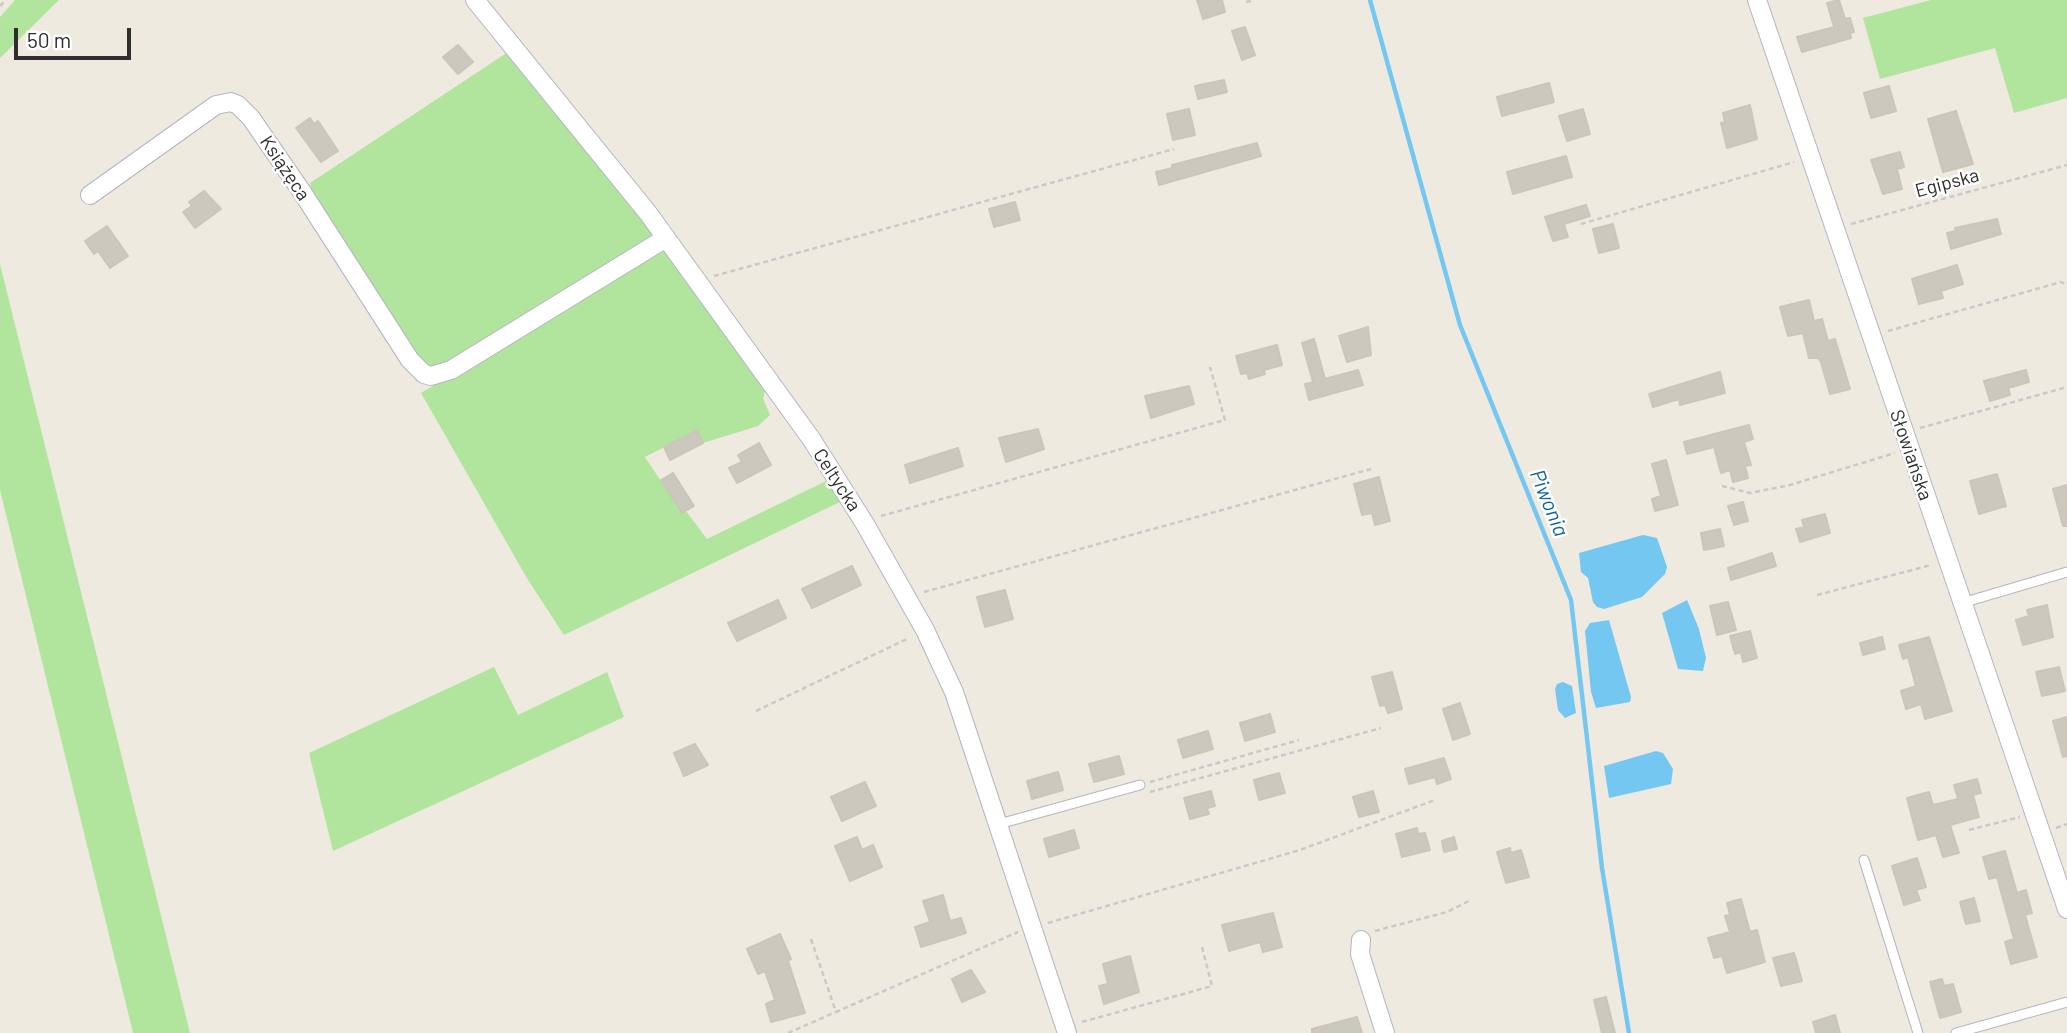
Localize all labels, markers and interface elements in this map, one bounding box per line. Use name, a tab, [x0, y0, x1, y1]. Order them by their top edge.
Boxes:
scale bar	[18, 14, 135, 58]
text: 50 m	[27, 27, 71, 52]
street label: Książęca	[255, 131, 315, 205]
street label: Egipska	[1913, 164, 1981, 202]
street label: Słowiańska	[1885, 407, 1937, 503]
street label: Celtycka	[808, 444, 866, 516]
water label: Piwonia	[1524, 466, 1574, 540]

